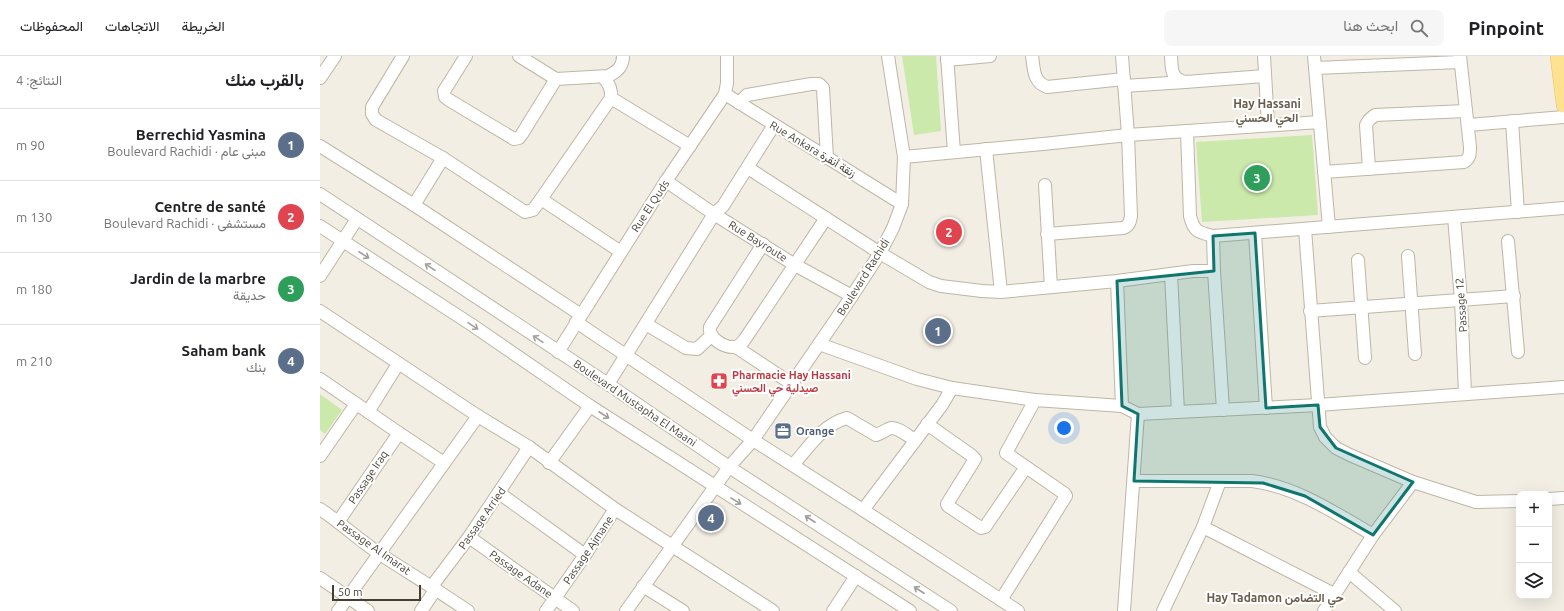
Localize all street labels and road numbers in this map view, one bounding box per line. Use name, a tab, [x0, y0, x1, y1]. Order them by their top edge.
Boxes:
street label: Rue Ankara زنقة أنقرة	[767, 119, 858, 180]
street label: Rue El Quds	[629, 178, 671, 234]
street label: Rue Bayroute	[726, 218, 790, 264]
street label: Boulevard Rachidi	[834, 236, 892, 318]
street label: Passage 12	[1453, 277, 1469, 333]
street label: Boulevard Mustapha El Maani	[571, 357, 699, 449]
street label: Passage Iraq	[346, 448, 390, 506]
street label: Passage Arried	[456, 485, 508, 551]
street label: Passage Ajmane	[561, 514, 615, 586]
street label: Passage Al Imarat	[335, 517, 414, 577]
street label: Passage Adane	[487, 548, 555, 600]

